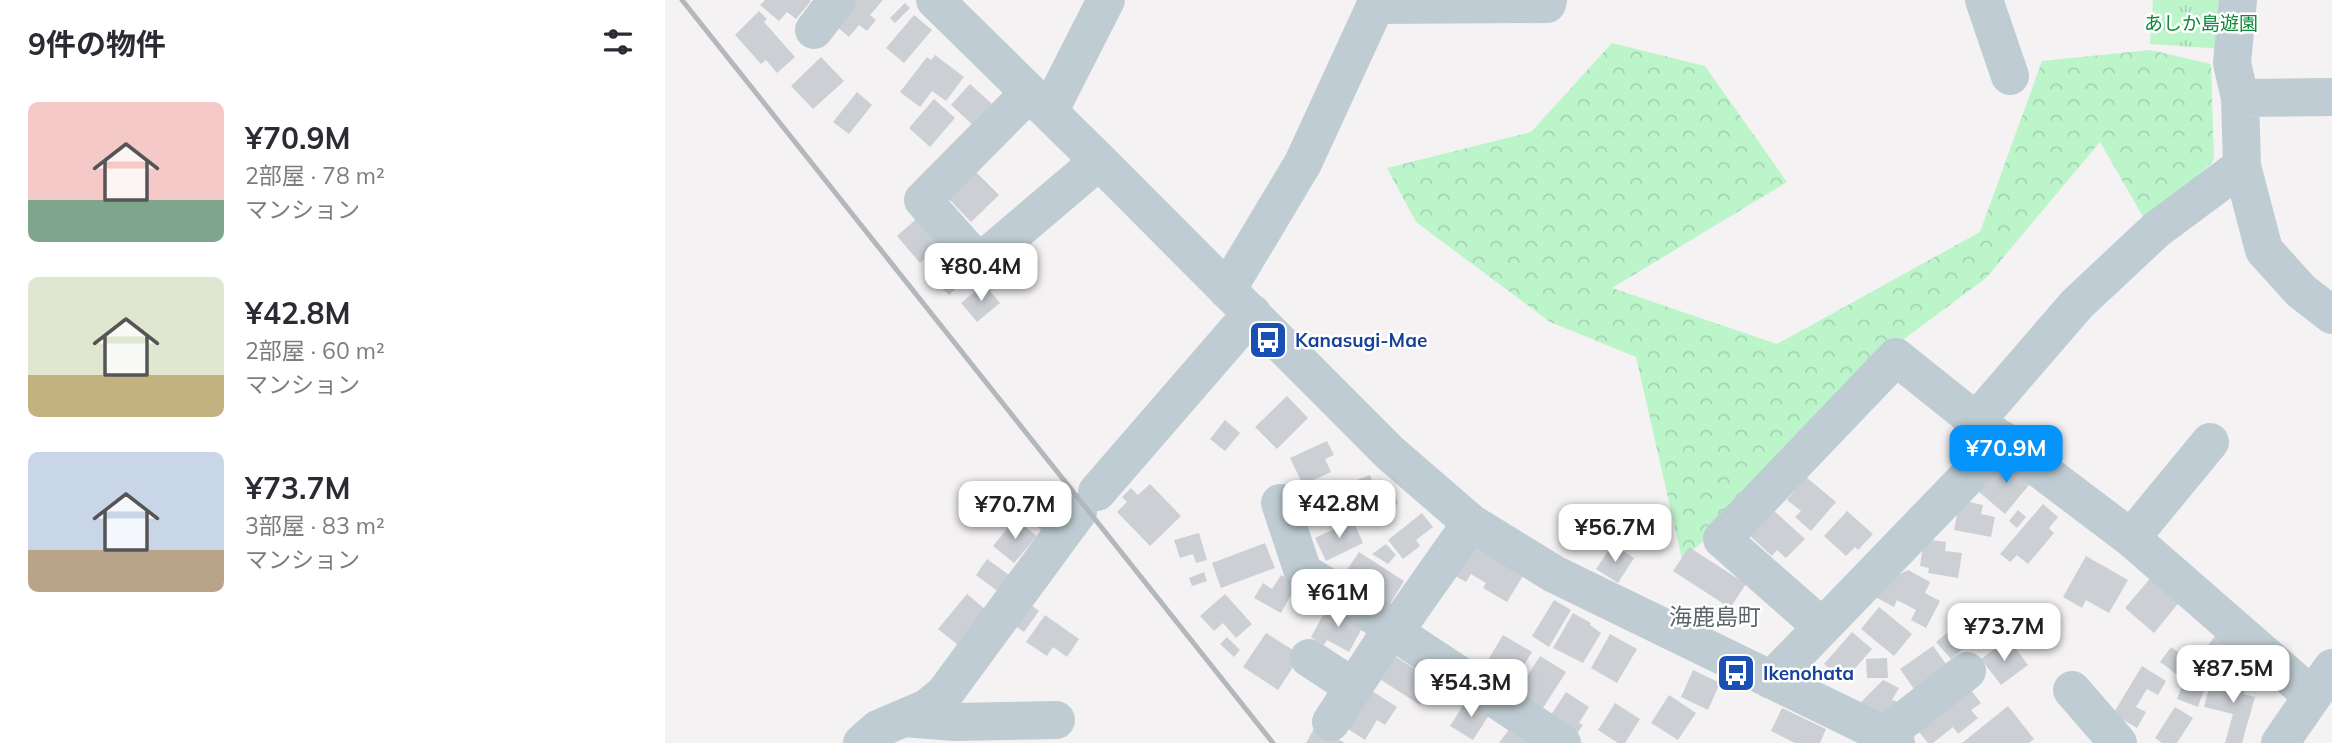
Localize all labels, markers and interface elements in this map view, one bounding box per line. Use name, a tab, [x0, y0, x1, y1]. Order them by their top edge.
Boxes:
park label: あしか島遊園	[2144, 11, 2258, 35]
icon: filters	[599, 23, 637, 61]
text: 9件の物件	[28, 25, 166, 63]
text: ¥70.9M	[245, 119, 351, 157]
icon: home	[84, 130, 168, 214]
text: 2部屋 · 78 m²	[245, 161, 385, 190]
text: マンション	[245, 195, 360, 224]
pin: ¥80.4M	[924, 244, 1038, 303]
text: ¥80.4M	[941, 251, 1021, 280]
text: ¥42.8M	[245, 294, 351, 332]
icon: home	[84, 305, 168, 389]
bus stop icon: Kanasugi-Mae	[1247, 319, 1289, 361]
place label: Kanasugi-Mae	[1295, 328, 1427, 352]
text: 2部屋 · 60 m²	[245, 336, 385, 365]
text: マンション	[245, 370, 360, 399]
pin: ¥70.9M	[1949, 426, 2063, 485]
text: ¥70.9M	[1966, 433, 2046, 462]
text: ¥73.7M	[245, 469, 351, 507]
icon: home	[84, 480, 168, 564]
pin: ¥42.8M	[1282, 480, 1396, 540]
pin: ¥70.7M	[958, 482, 1072, 541]
text: ¥42.8M	[1299, 488, 1379, 517]
text: ¥70.7M	[975, 489, 1055, 518]
pin: ¥56.7M	[1558, 504, 1672, 564]
text: 3部屋 · 83 m²	[245, 511, 385, 540]
text: ¥56.7M	[1575, 512, 1655, 541]
text: マンション	[245, 545, 360, 574]
pin: ¥61M	[1297, 570, 1379, 629]
text: ¥61M	[1307, 577, 1369, 606]
district label: 海鹿島町	[1669, 602, 1761, 631]
pin: ¥73.7M	[1947, 604, 2061, 663]
text: ¥73.7M	[1964, 611, 2044, 640]
pin: ¥87.5M	[2176, 646, 2290, 705]
bus stop icon: Ikenohata	[1715, 652, 1757, 694]
text: ¥87.5M	[2193, 653, 2273, 682]
pin: ¥54.3M	[1414, 660, 1528, 719]
place label: Ikenohata	[1763, 661, 1854, 685]
text: ¥54.3M	[1431, 667, 1511, 696]

